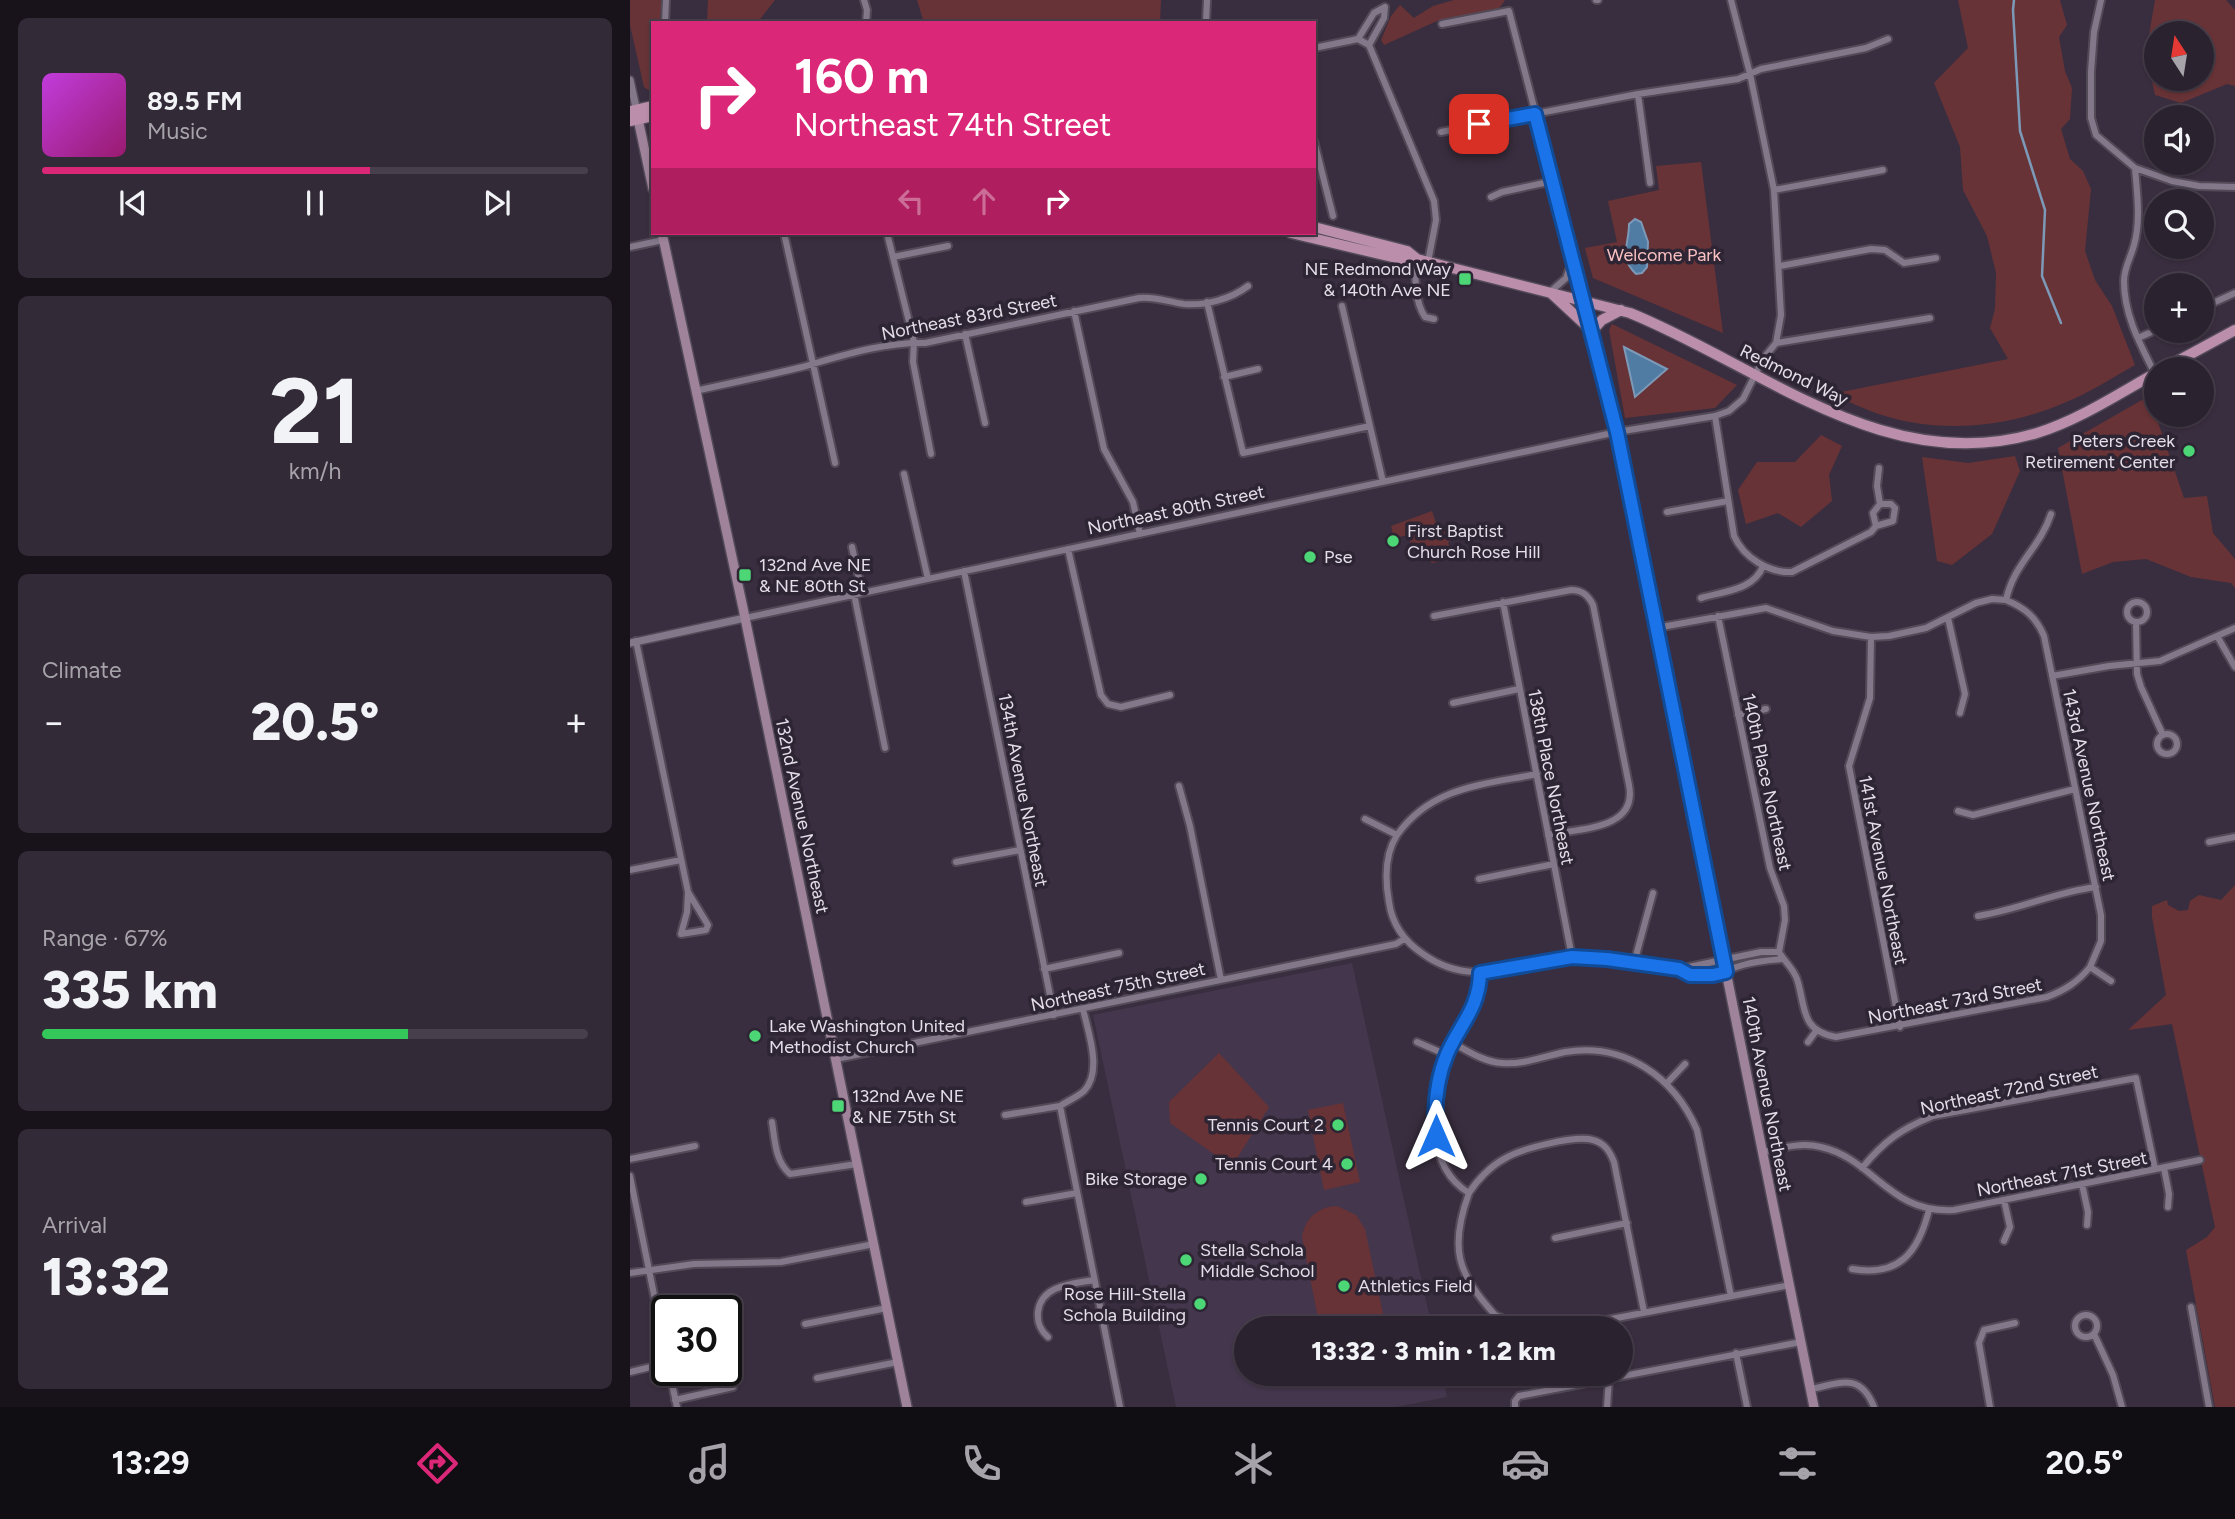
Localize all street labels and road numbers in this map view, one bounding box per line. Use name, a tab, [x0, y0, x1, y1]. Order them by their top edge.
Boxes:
street label: Northeast 83rd Street	[879, 289, 1059, 345]
street label: Redmond Way	[1736, 339, 1852, 411]
street label: Northeast 80th Street	[1086, 480, 1267, 539]
street label: 138th Place Northeast	[1523, 687, 1579, 867]
street label: 143rd Avenue Northeast	[2058, 687, 2120, 883]
street label: 134th Avenue Northeast	[993, 691, 1053, 889]
street label: 140th Place Northeast	[1737, 691, 1797, 873]
street label: 132nd Avenue Northeast	[771, 716, 834, 916]
street label: 141st Avenue Northeast	[1854, 773, 1912, 967]
street label: Northeast 75th Street	[1029, 958, 1207, 1016]
street label: Northeast 73rd Street	[1866, 973, 2044, 1029]
street label: 140th Avenue Northeast	[1737, 995, 1797, 1194]
street label: Northeast 72nd Street	[1918, 1060, 2100, 1120]
street label: Northeast 71st Street	[1975, 1147, 2149, 1201]

